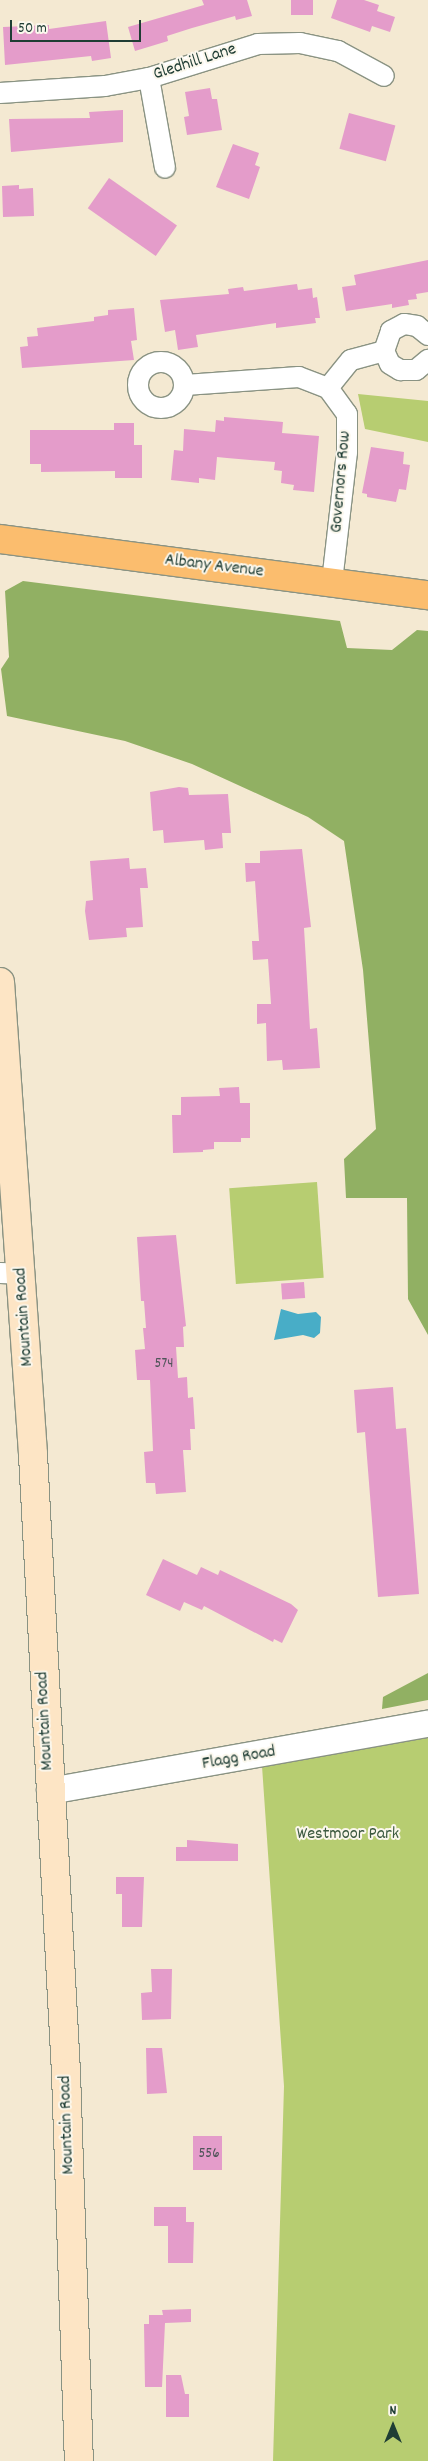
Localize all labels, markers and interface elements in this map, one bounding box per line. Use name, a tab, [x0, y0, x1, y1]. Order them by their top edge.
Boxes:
scale bar	[12, 10, 144, 42]
text: 50 m	[18, 18, 47, 40]
street label: Gledhill Lane	[151, 39, 239, 87]
street label: Governors Row	[327, 430, 357, 534]
street label: Albany Avenue	[163, 550, 265, 584]
street label: Mountain Road	[11, 1267, 39, 1367]
house number: 574	[155, 1356, 173, 1374]
street label: Mountain Road	[33, 1671, 59, 1771]
street label: Flagg Road	[201, 1742, 277, 1776]
park label: Westmoor Park	[297, 1824, 399, 1846]
street label: Mountain Road	[55, 2075, 81, 2175]
house number: 556	[198, 2146, 220, 2164]
north arrow	[368, 2401, 418, 2451]
text: N	[390, 2401, 396, 2421]

